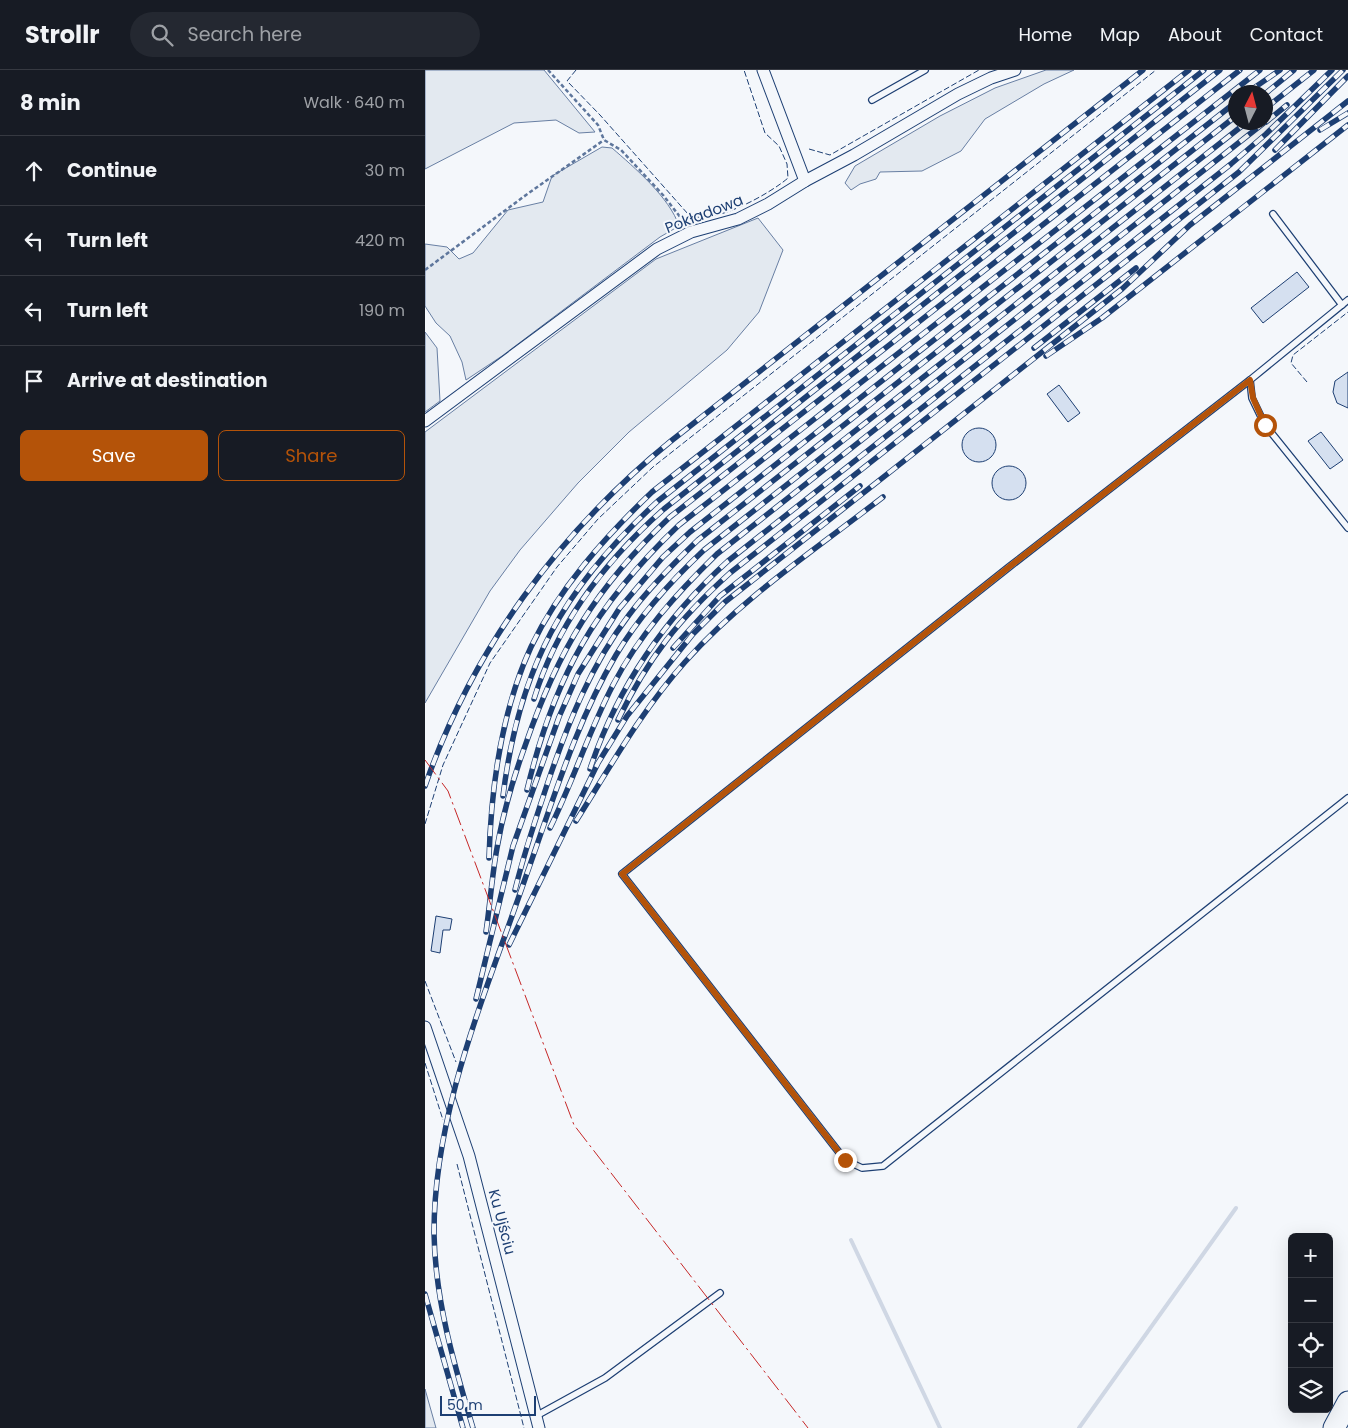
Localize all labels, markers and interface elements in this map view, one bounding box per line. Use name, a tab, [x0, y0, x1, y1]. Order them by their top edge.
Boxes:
search box	[130, 12, 480, 57]
text: Strollr	[25, 18, 100, 51]
icon: search	[148, 21, 176, 49]
text: Search here	[188, 21, 302, 48]
text: Home	[1018, 22, 1072, 47]
text: Map	[1100, 22, 1140, 47]
text: About	[1168, 22, 1222, 47]
text: Contact	[1250, 22, 1323, 47]
north arrow	[1228, 85, 1273, 130]
text: 8 min	[20, 88, 81, 117]
text: Walk · 640 m	[303, 91, 405, 114]
icon: ahead	[20, 157, 48, 185]
text: Continue	[67, 157, 157, 184]
text: 30 m	[365, 159, 405, 182]
street label: Pokładowa	[662, 189, 746, 238]
icon: left	[20, 227, 48, 255]
text: Turn left	[67, 227, 148, 254]
text: 420 m	[355, 229, 405, 252]
icon: left	[20, 297, 48, 325]
text: Turn left	[67, 297, 148, 324]
text: 190 m	[359, 299, 405, 322]
icon: arrive	[20, 367, 48, 395]
text: Arrive at destination	[67, 367, 268, 394]
route start	[1254, 414, 1277, 437]
button: Save	[20, 430, 208, 481]
button: Share	[218, 430, 405, 481]
route end	[834, 1149, 857, 1172]
street label: Ku Ujściu	[484, 1187, 521, 1257]
map controls	[1288, 1233, 1333, 1413]
button: +	[1288, 1233, 1333, 1278]
button: −	[1288, 1278, 1333, 1323]
button: locate	[1288, 1323, 1333, 1368]
button: layers	[1288, 1368, 1333, 1413]
scale bar	[440, 1393, 536, 1416]
text: 50 m	[447, 1395, 483, 1415]

